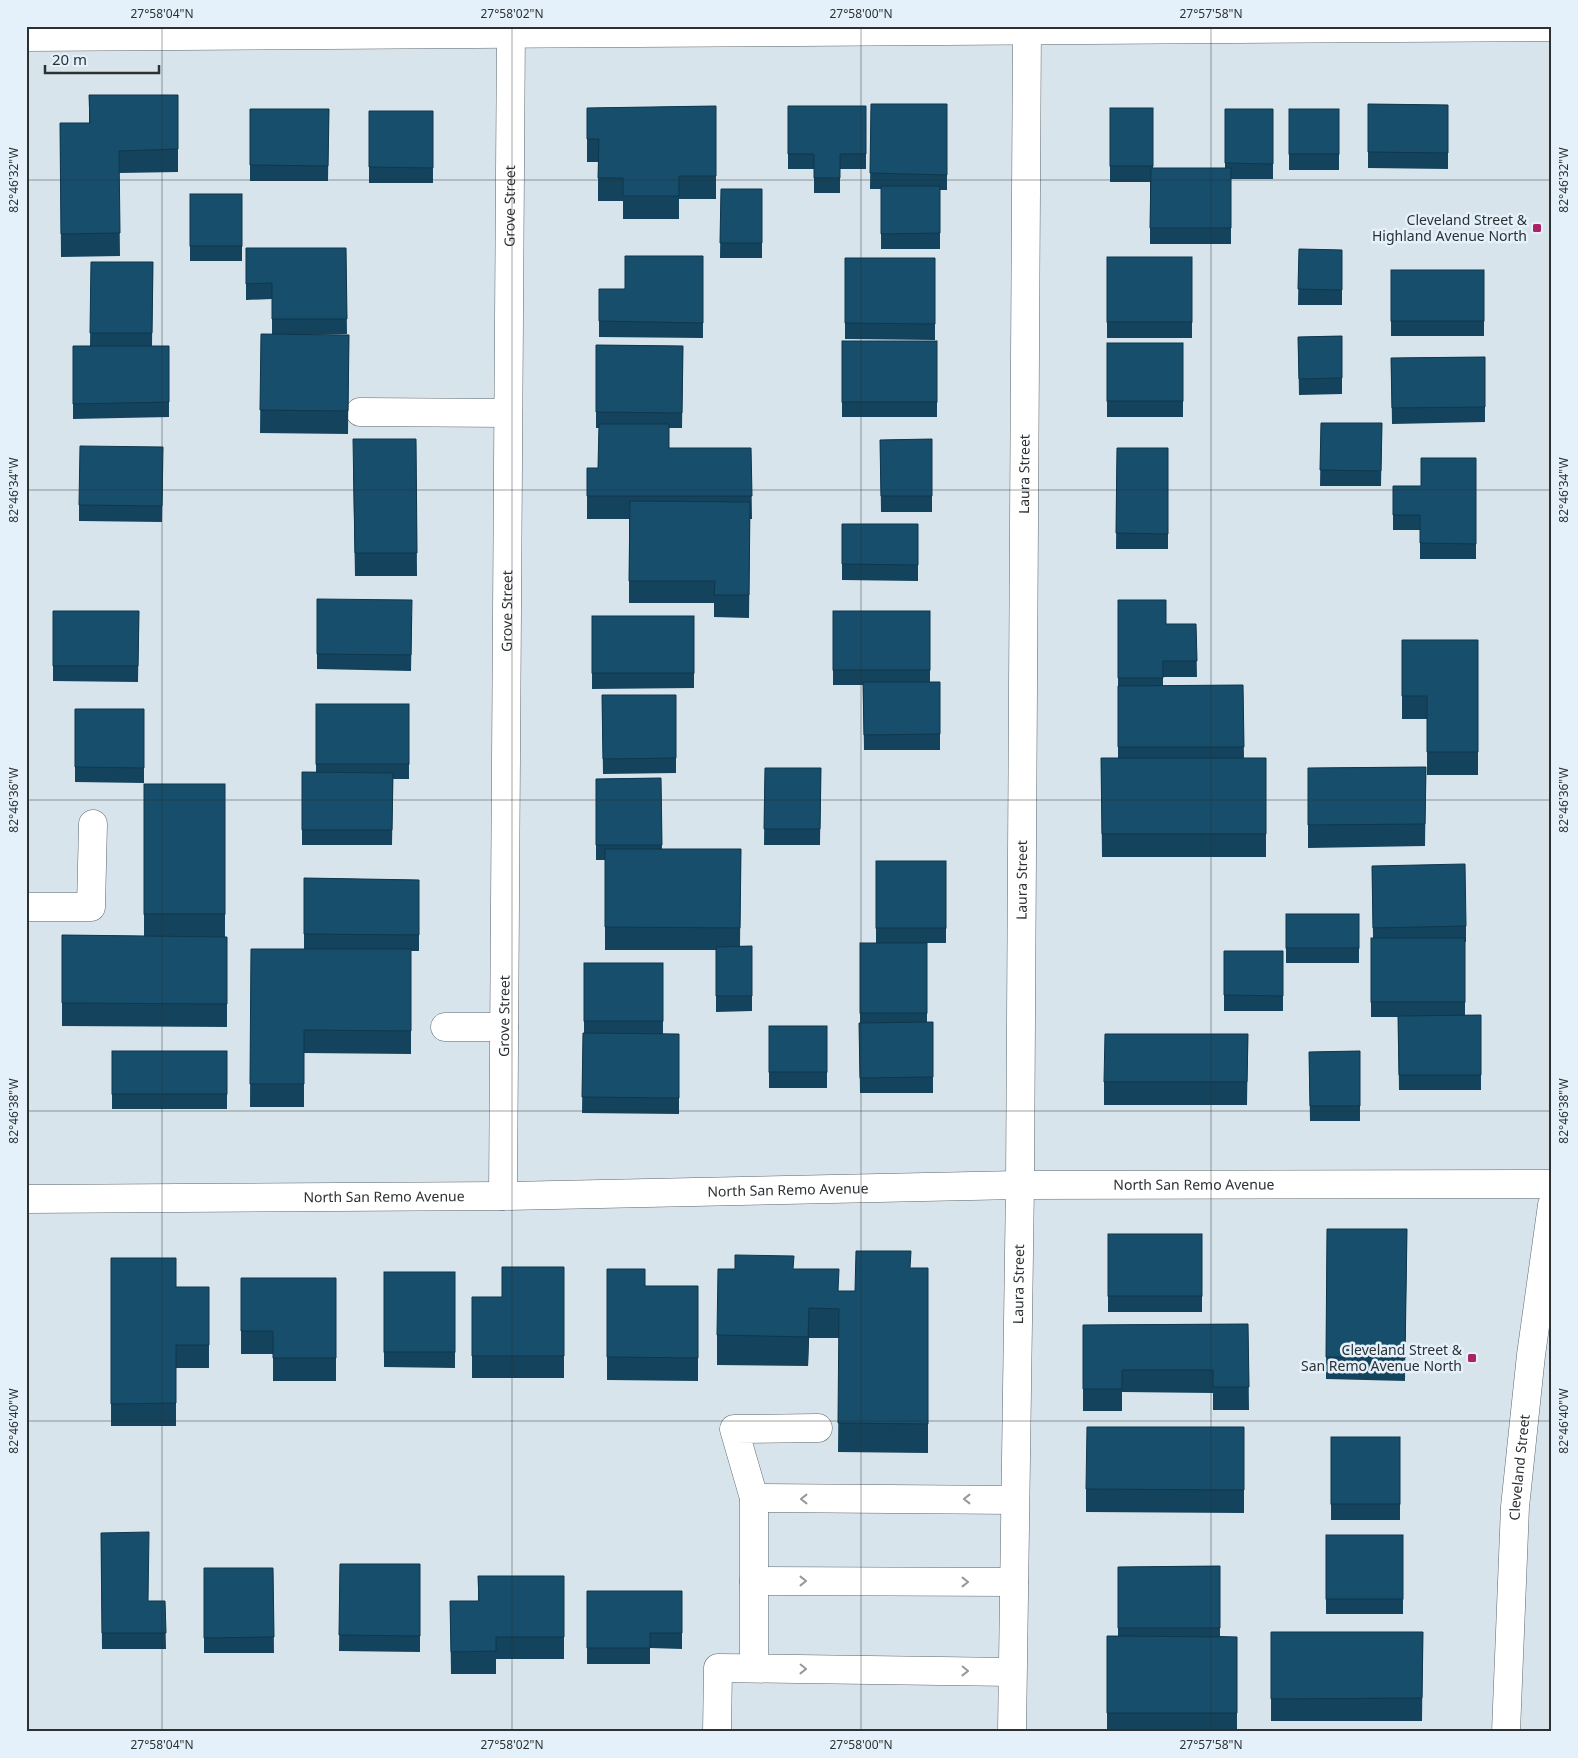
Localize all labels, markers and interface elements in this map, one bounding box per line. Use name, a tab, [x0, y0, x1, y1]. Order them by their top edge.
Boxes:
text: 27°58'04"N	[130, 5, 194, 22]
text: 27°58'02"N	[480, 5, 544, 22]
text: 27°58'00"N	[829, 5, 893, 22]
text: 27°57'58"N	[1179, 5, 1243, 22]
scale bar	[45, 42, 159, 74]
text: 20 m	[52, 49, 87, 69]
text: 82°46'32"W	[5, 147, 22, 213]
text: 82°46'32"W	[1555, 147, 1572, 213]
street label: Grove Street	[499, 165, 519, 247]
place label: Cleveland Street & Highland Avenue North	[1372, 210, 1528, 245]
marker: Cleveland Street & Highland Avenue North	[1531, 222, 1543, 234]
street label: Laura Street	[1014, 434, 1034, 514]
text: 82°46'34"W	[5, 457, 22, 523]
text: 82°46'34"W	[1555, 457, 1572, 523]
street label: Grove Street	[497, 570, 516, 652]
text: 82°46'36"W	[5, 767, 22, 833]
text: 82°46'36"W	[1555, 767, 1572, 833]
street label: Laura Street	[1012, 840, 1031, 920]
street label: Grove Street	[494, 975, 514, 1057]
text: 82°46'38"W	[5, 1078, 22, 1144]
text: 82°46'38"W	[1555, 1078, 1572, 1144]
street label: North San Remo Avenue	[1113, 1175, 1275, 1194]
street label: North San Remo Avenue	[707, 1178, 869, 1201]
street label: North San Remo Avenue	[303, 1186, 465, 1206]
street label: Laura Street	[1008, 1244, 1028, 1324]
place label: Cleveland Street & San Remo Avenue North	[1301, 1340, 1463, 1375]
marker: Cleveland Street & San Remo Avenue North	[1466, 1352, 1478, 1364]
text: 82°46'40"W	[5, 1388, 22, 1454]
text: 82°46'40"W	[1555, 1388, 1572, 1454]
street label: Cleveland Street	[1504, 1413, 1534, 1521]
one-way arrow	[800, 1494, 808, 1504]
one-way arrow	[962, 1494, 970, 1505]
one-way arrow	[800, 1576, 807, 1586]
one-way arrow	[962, 1577, 970, 1587]
one-way arrow	[799, 1663, 807, 1674]
one-way arrow	[962, 1666, 970, 1676]
text: 27°58'04"N	[130, 1736, 194, 1753]
text: 27°58'02"N	[480, 1736, 544, 1753]
text: 27°58'00"N	[829, 1736, 893, 1753]
text: 27°57'58"N	[1179, 1736, 1243, 1753]

